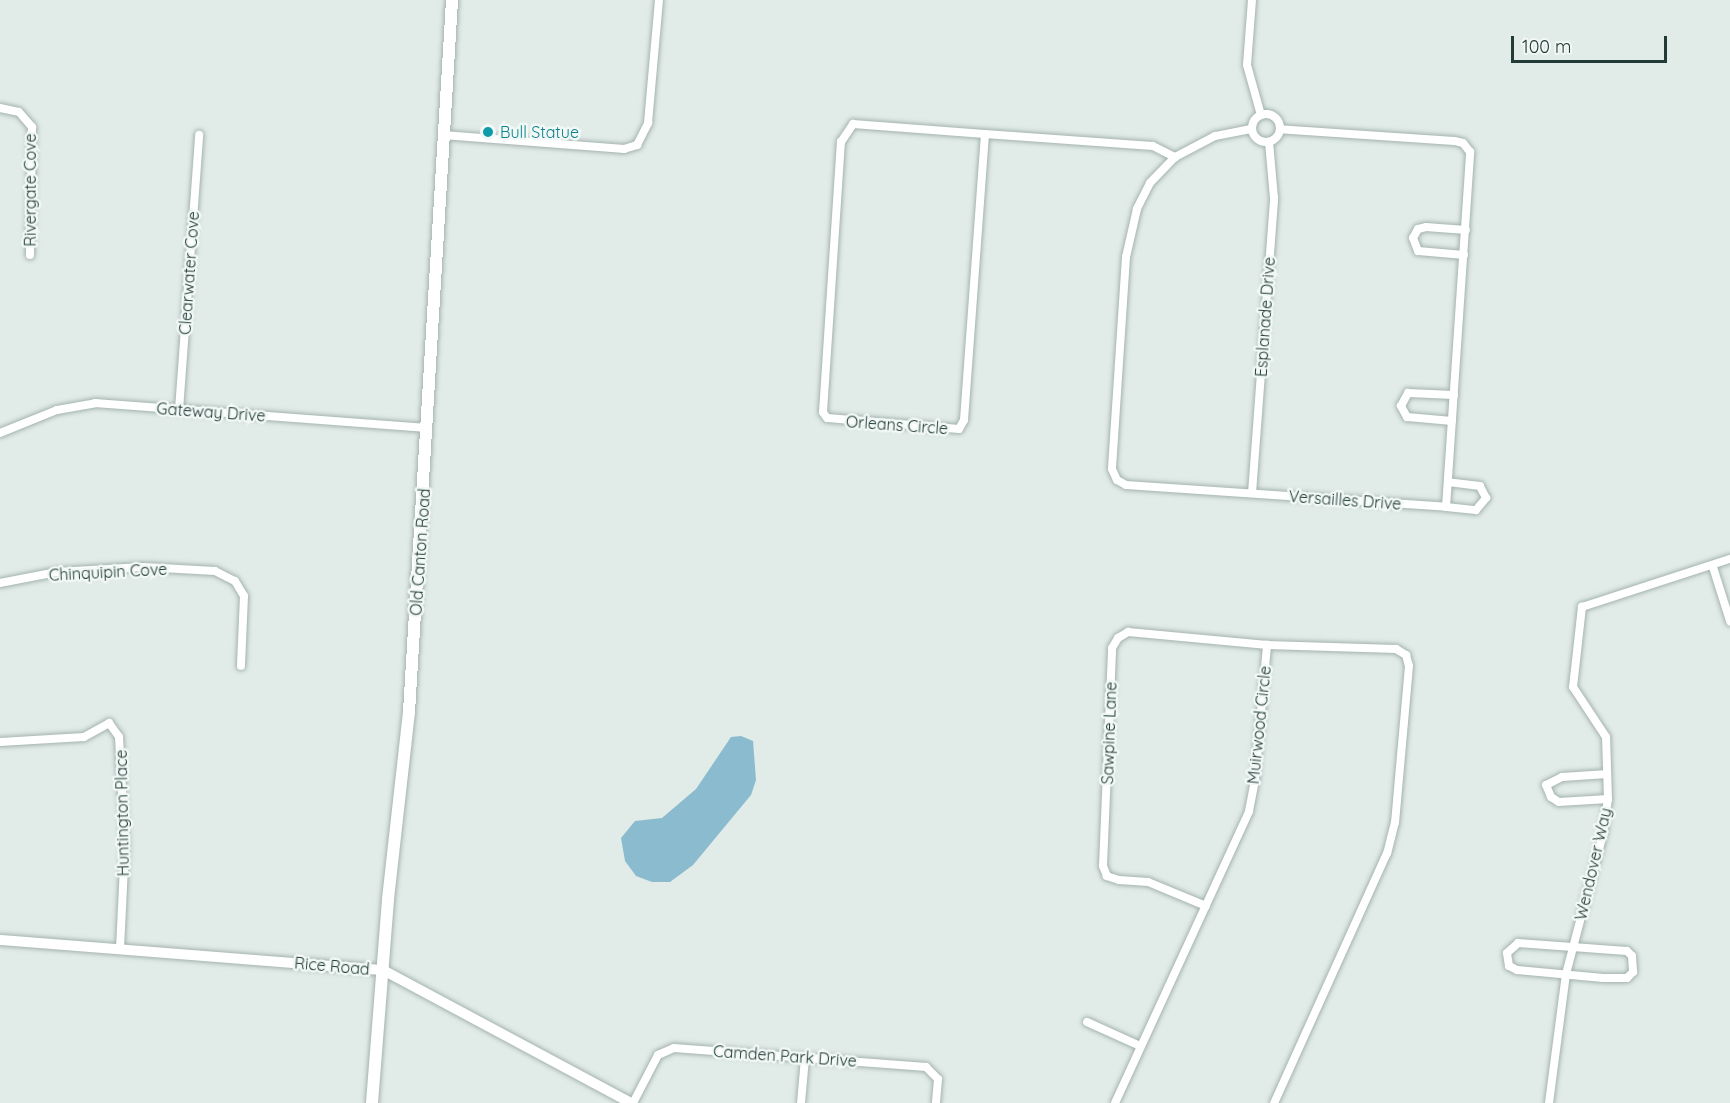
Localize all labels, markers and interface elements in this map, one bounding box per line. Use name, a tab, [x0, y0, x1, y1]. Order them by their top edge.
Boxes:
scale bar	[1514, 24, 1670, 62]
text: 100 m	[1522, 35, 1571, 58]
place label: Bull Statue	[500, 122, 579, 142]
marker: Bull Statue	[481, 125, 495, 139]
street label: Rivergate Cove	[20, 133, 40, 247]
street label: Clearwater Cove	[175, 211, 203, 335]
street label: Esplanade Drive	[1251, 256, 1279, 378]
street label: Gateway Drive	[156, 399, 266, 425]
street label: Orleans Circle	[845, 412, 949, 438]
street label: Versailles Drive	[1288, 486, 1402, 514]
street label: Old Canton Road	[406, 488, 434, 616]
street label: Chinquipin Cove	[48, 559, 168, 585]
street label: Muirwood Circle	[1243, 665, 1275, 785]
street label: Sawpine Lane	[1098, 681, 1120, 785]
street label: Huntington Place	[111, 749, 133, 877]
street label: Wendover Way	[1571, 806, 1615, 922]
street label: Rice Road	[294, 953, 370, 979]
street label: Camden Park Drive	[713, 1041, 857, 1071]

